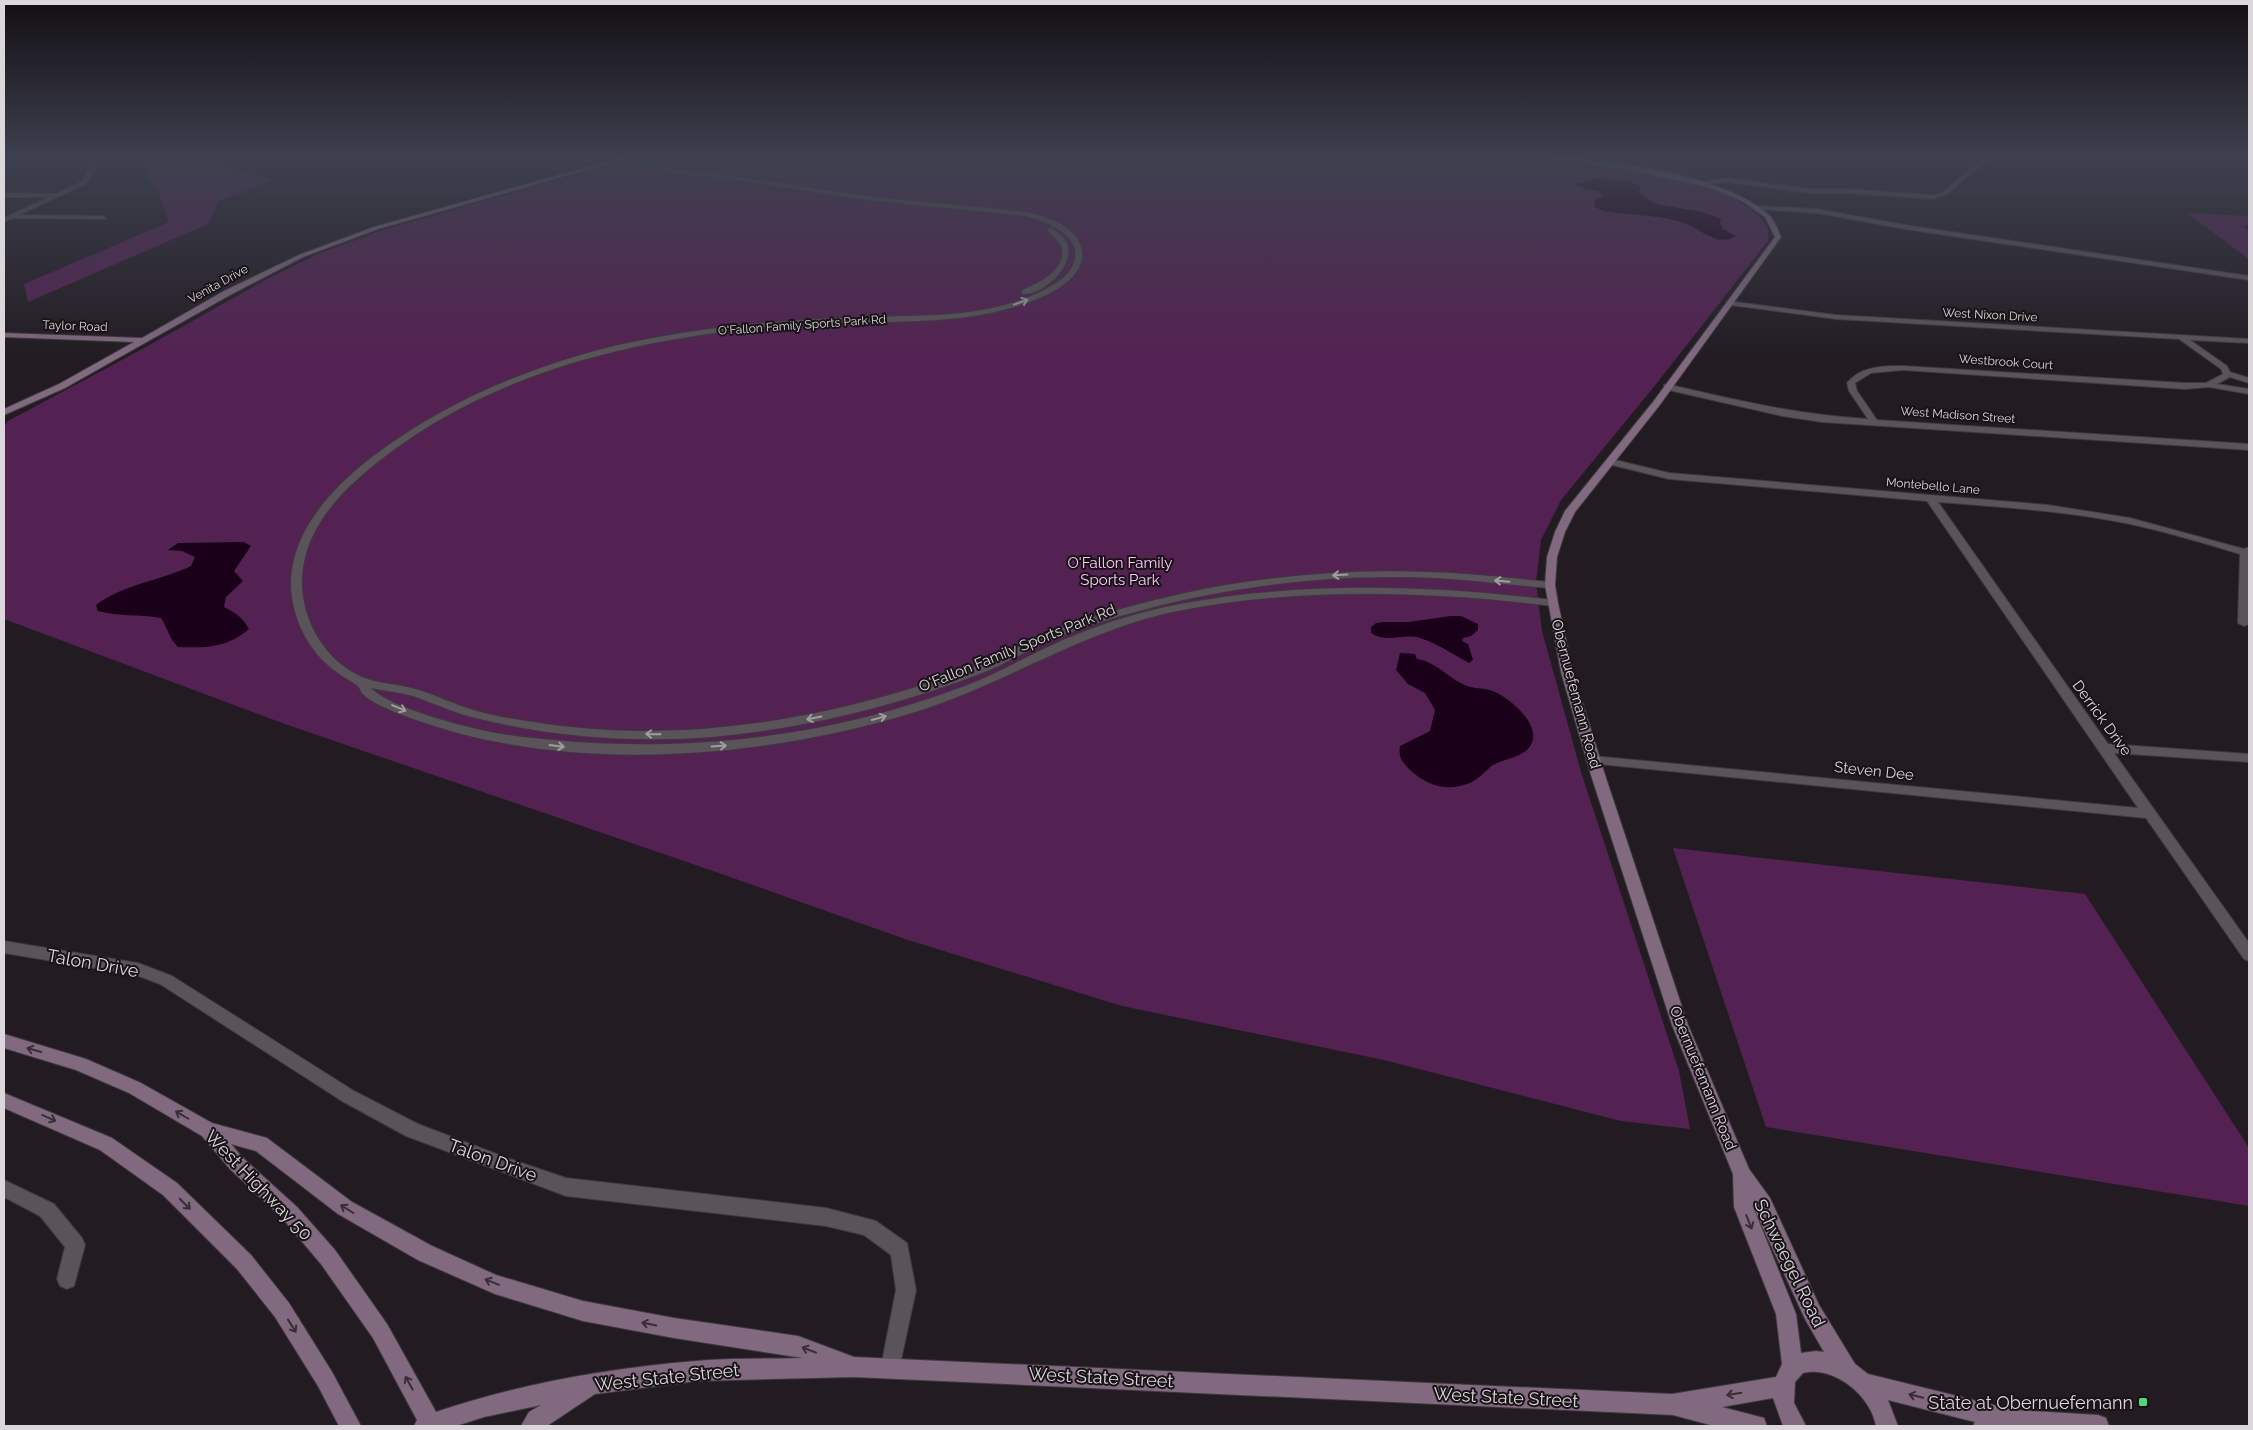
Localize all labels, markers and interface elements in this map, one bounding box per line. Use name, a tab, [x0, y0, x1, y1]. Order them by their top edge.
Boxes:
street label: Venita Drive	[186, 262, 250, 306]
one-way arrow	[1013, 297, 1028, 306]
street label: West Nixon Drive	[1942, 306, 2038, 324]
street label: O'Fallon Family Sports Park Rd	[718, 312, 886, 338]
street label: Taylor Road	[42, 318, 108, 334]
street label: Westbrook Court	[1958, 352, 2054, 372]
street label: West Madison Street	[1900, 404, 2016, 426]
street label: Montebello Lane	[1885, 475, 1981, 497]
park label: O'Fallon Family Sports Park	[1068, 554, 1172, 589]
one-way arrow	[1332, 571, 1348, 580]
one-way arrow	[1494, 576, 1510, 586]
street label: O'Fallon Family Sports Park Rd	[916, 600, 1118, 696]
street label: Obernuefemann Road	[1547, 617, 1605, 771]
street label: Derrick Drive	[2069, 677, 2136, 759]
one-way arrow	[392, 704, 407, 713]
one-way arrow	[870, 713, 886, 723]
one-way arrow	[807, 714, 823, 723]
one-way arrow	[645, 729, 662, 739]
one-way arrow	[548, 742, 564, 752]
one-way arrow	[711, 742, 727, 751]
street label: Steven Dee	[1833, 758, 1915, 784]
street label: Talon Drive	[46, 945, 141, 981]
street label: Obernuefemann Road	[1666, 1003, 1740, 1153]
one-way arrow	[27, 1045, 43, 1055]
one-way arrow	[175, 1110, 190, 1120]
one-way arrow	[41, 1114, 56, 1123]
street label: West Highway 50	[201, 1126, 317, 1244]
street label: Talon Drive	[446, 1134, 540, 1186]
street label: Schwaegel Road	[1750, 1196, 1830, 1330]
one-way arrow	[179, 1198, 191, 1210]
one-way arrow	[341, 1203, 355, 1213]
one-way arrow	[1745, 1214, 1755, 1229]
one-way arrow	[485, 1277, 500, 1287]
one-way arrow	[641, 1318, 657, 1328]
one-way arrow	[286, 1319, 297, 1333]
one-way arrow	[802, 1345, 817, 1354]
street label: West State Street	[594, 1359, 740, 1395]
street label: West State Street	[1028, 1363, 1174, 1391]
one-way arrow	[404, 1376, 414, 1391]
street label: West State Street	[1433, 1383, 1579, 1411]
one-way arrow	[1726, 1389, 1742, 1399]
one-way arrow	[1908, 1391, 1924, 1401]
place label: State at Obernuefemann	[1928, 1392, 2133, 1413]
marker: State at Obernuefemann	[2137, 1396, 2149, 1408]

